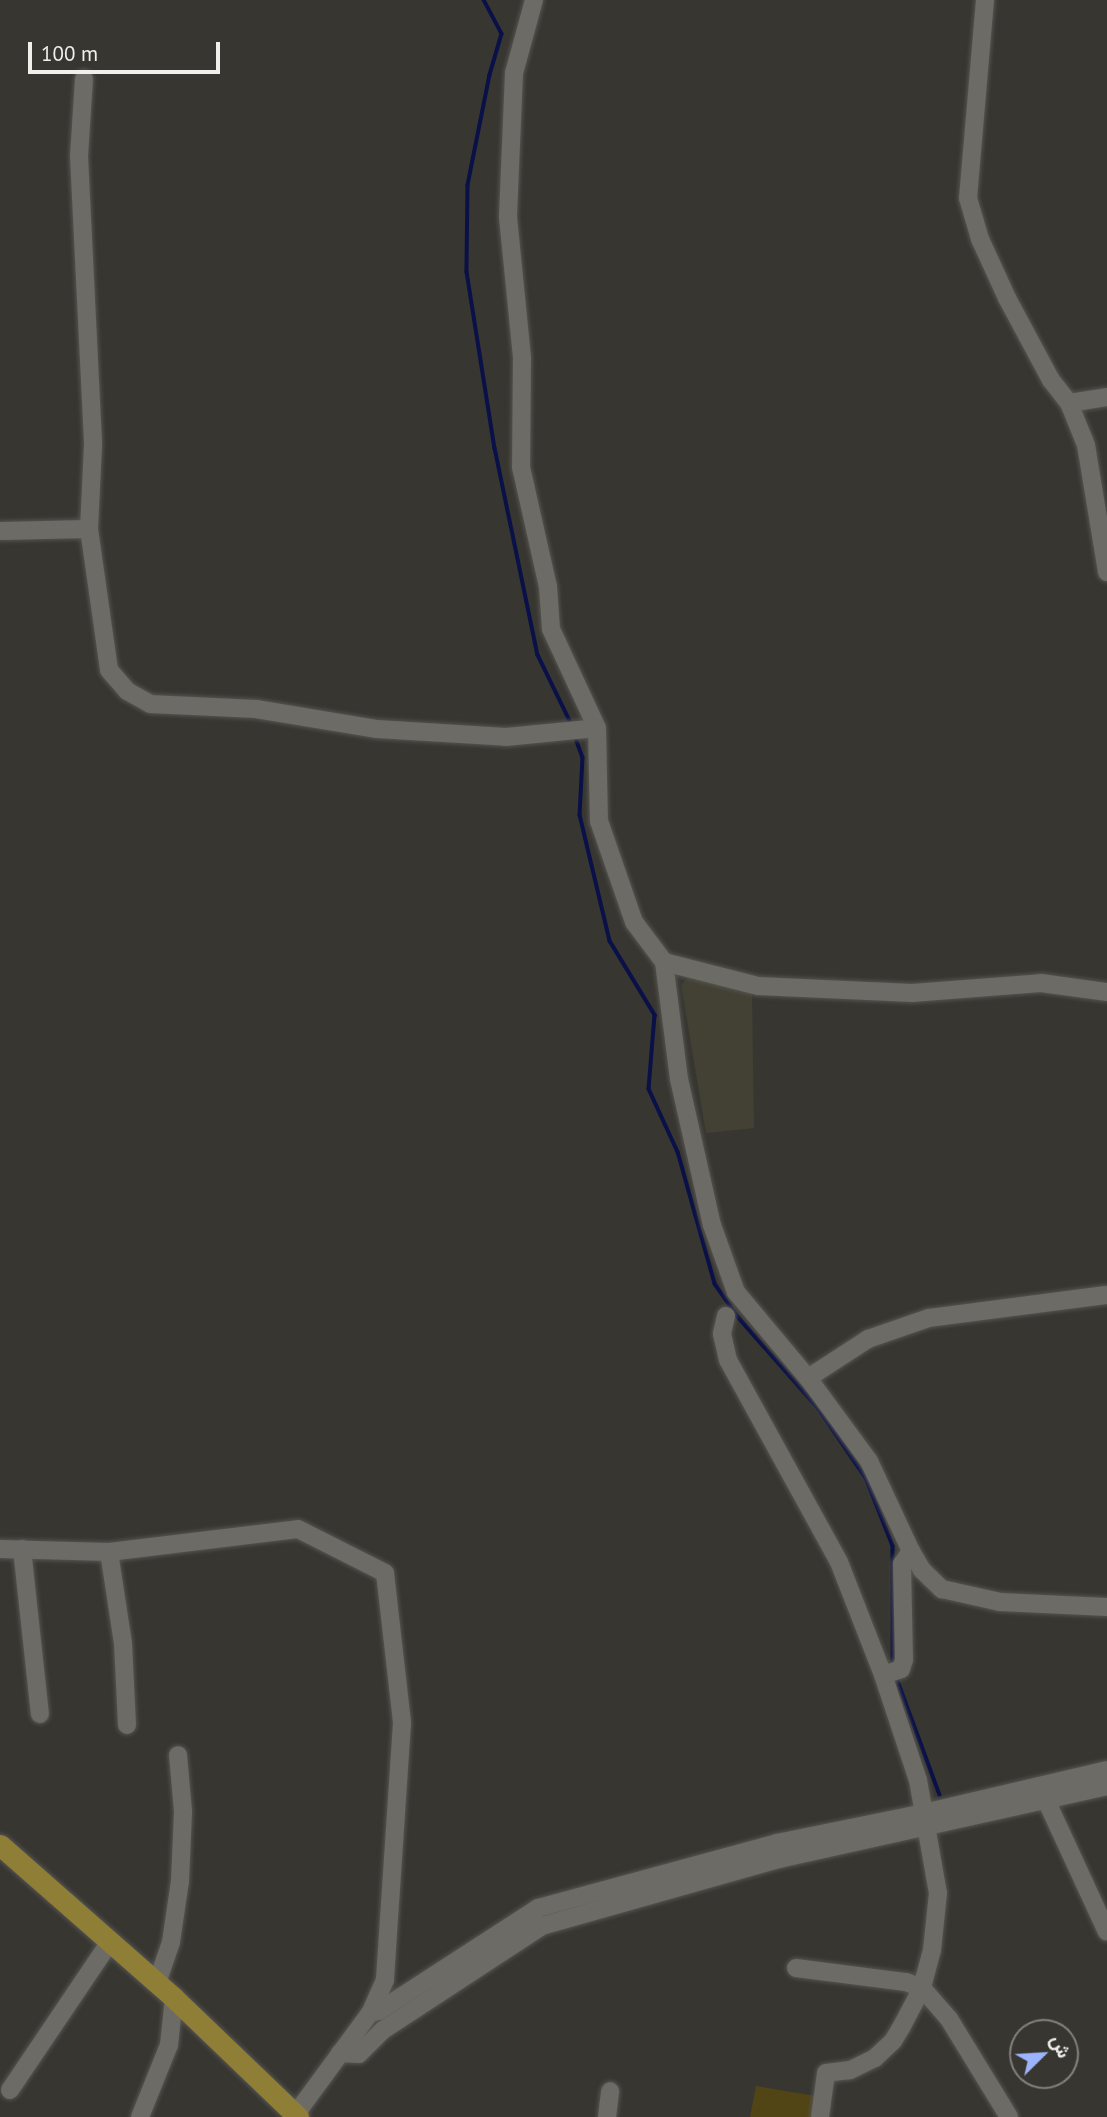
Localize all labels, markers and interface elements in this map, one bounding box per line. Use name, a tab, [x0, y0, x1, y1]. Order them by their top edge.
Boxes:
scale bar	[32, 28, 224, 72]
text: 100 m	[41, 40, 98, 67]
north arrow	[1009, 2019, 1079, 2089]
text: ش	[1046, 2031, 1077, 2062]

